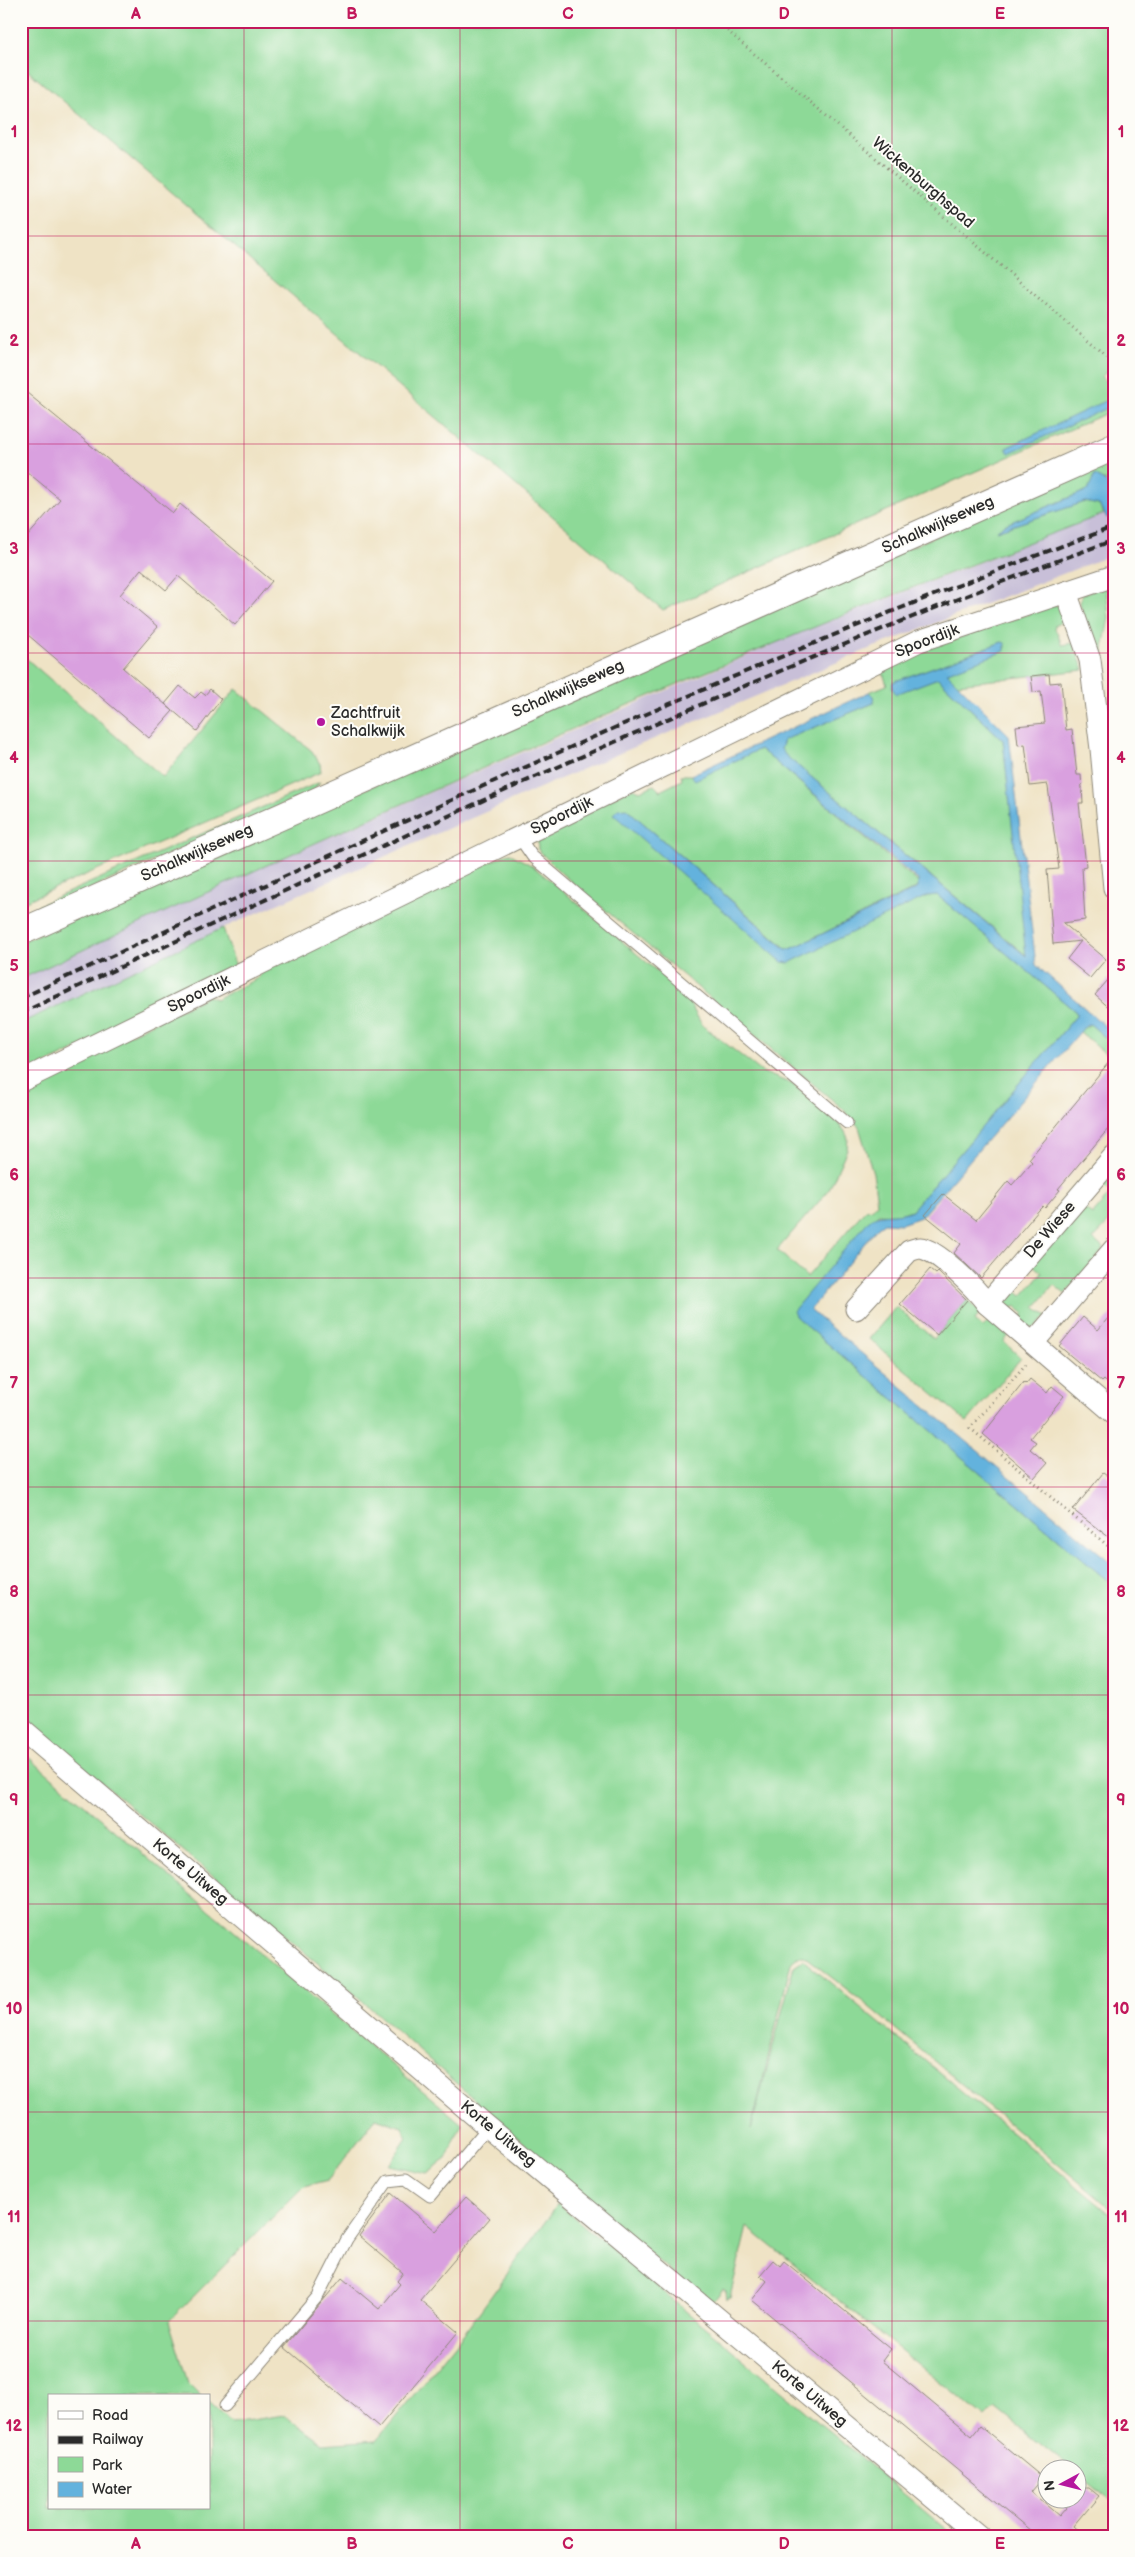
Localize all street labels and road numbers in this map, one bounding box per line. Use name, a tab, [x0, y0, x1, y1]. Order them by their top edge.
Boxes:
street label: Wickenburghspad	[868, 134, 978, 232]
street label: Schalkwijkseweg	[879, 492, 997, 558]
street label: Spoordijk	[892, 620, 962, 662]
street label: Schalkwijkseweg	[509, 656, 627, 722]
street label: Spoordijk	[528, 793, 596, 839]
street label: Schalkwijkseweg	[138, 820, 256, 886]
street label: Spoordijk	[165, 971, 233, 1017]
street label: De Wiese	[1020, 1197, 1080, 1262]
street label: Korte Uitweg	[148, 1835, 232, 1909]
street label: Korte Uitweg	[456, 2097, 540, 2171]
street label: Korte Uitweg	[767, 2357, 851, 2431]

